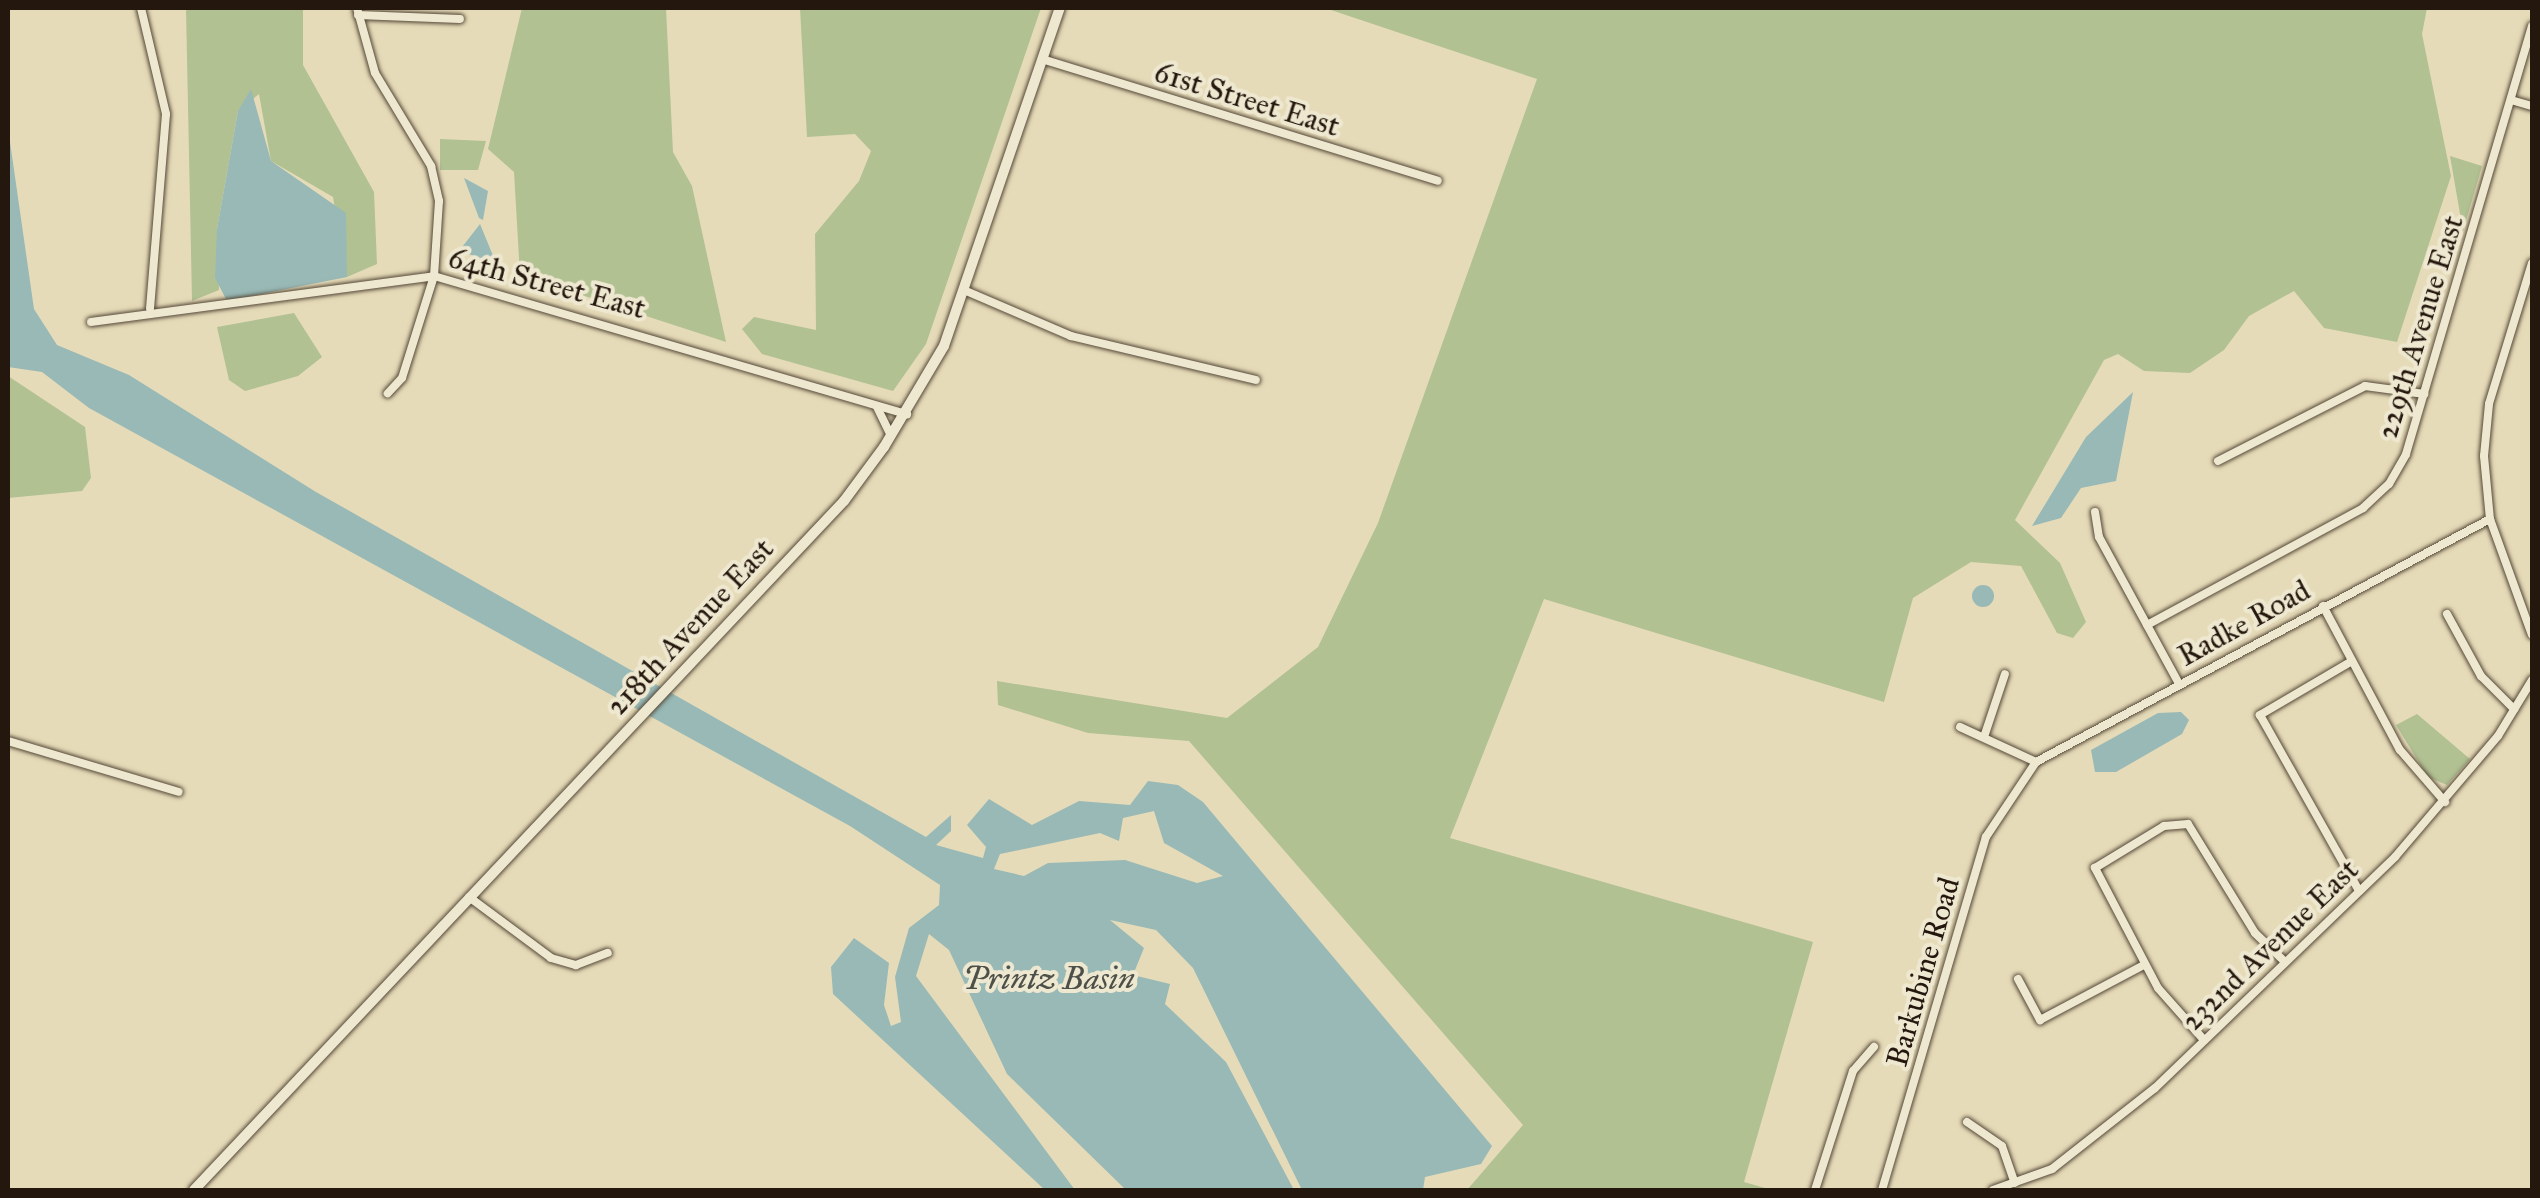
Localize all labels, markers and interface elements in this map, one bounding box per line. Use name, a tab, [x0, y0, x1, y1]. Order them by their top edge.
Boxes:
street label: 61st Street East	[1150, 54, 1344, 144]
street label: 229th Avenue East	[2369, 211, 2471, 443]
street label: 64th Street East	[445, 239, 649, 327]
street label: 218th Avenue East	[599, 531, 781, 723]
street label: Radke Road	[2172, 572, 2316, 674]
street label: 232nd Avenue East	[2174, 852, 2366, 1038]
street label: Barkubine Road	[1879, 873, 1967, 1071]
water label: Printz Basin	[963, 960, 1135, 998]

